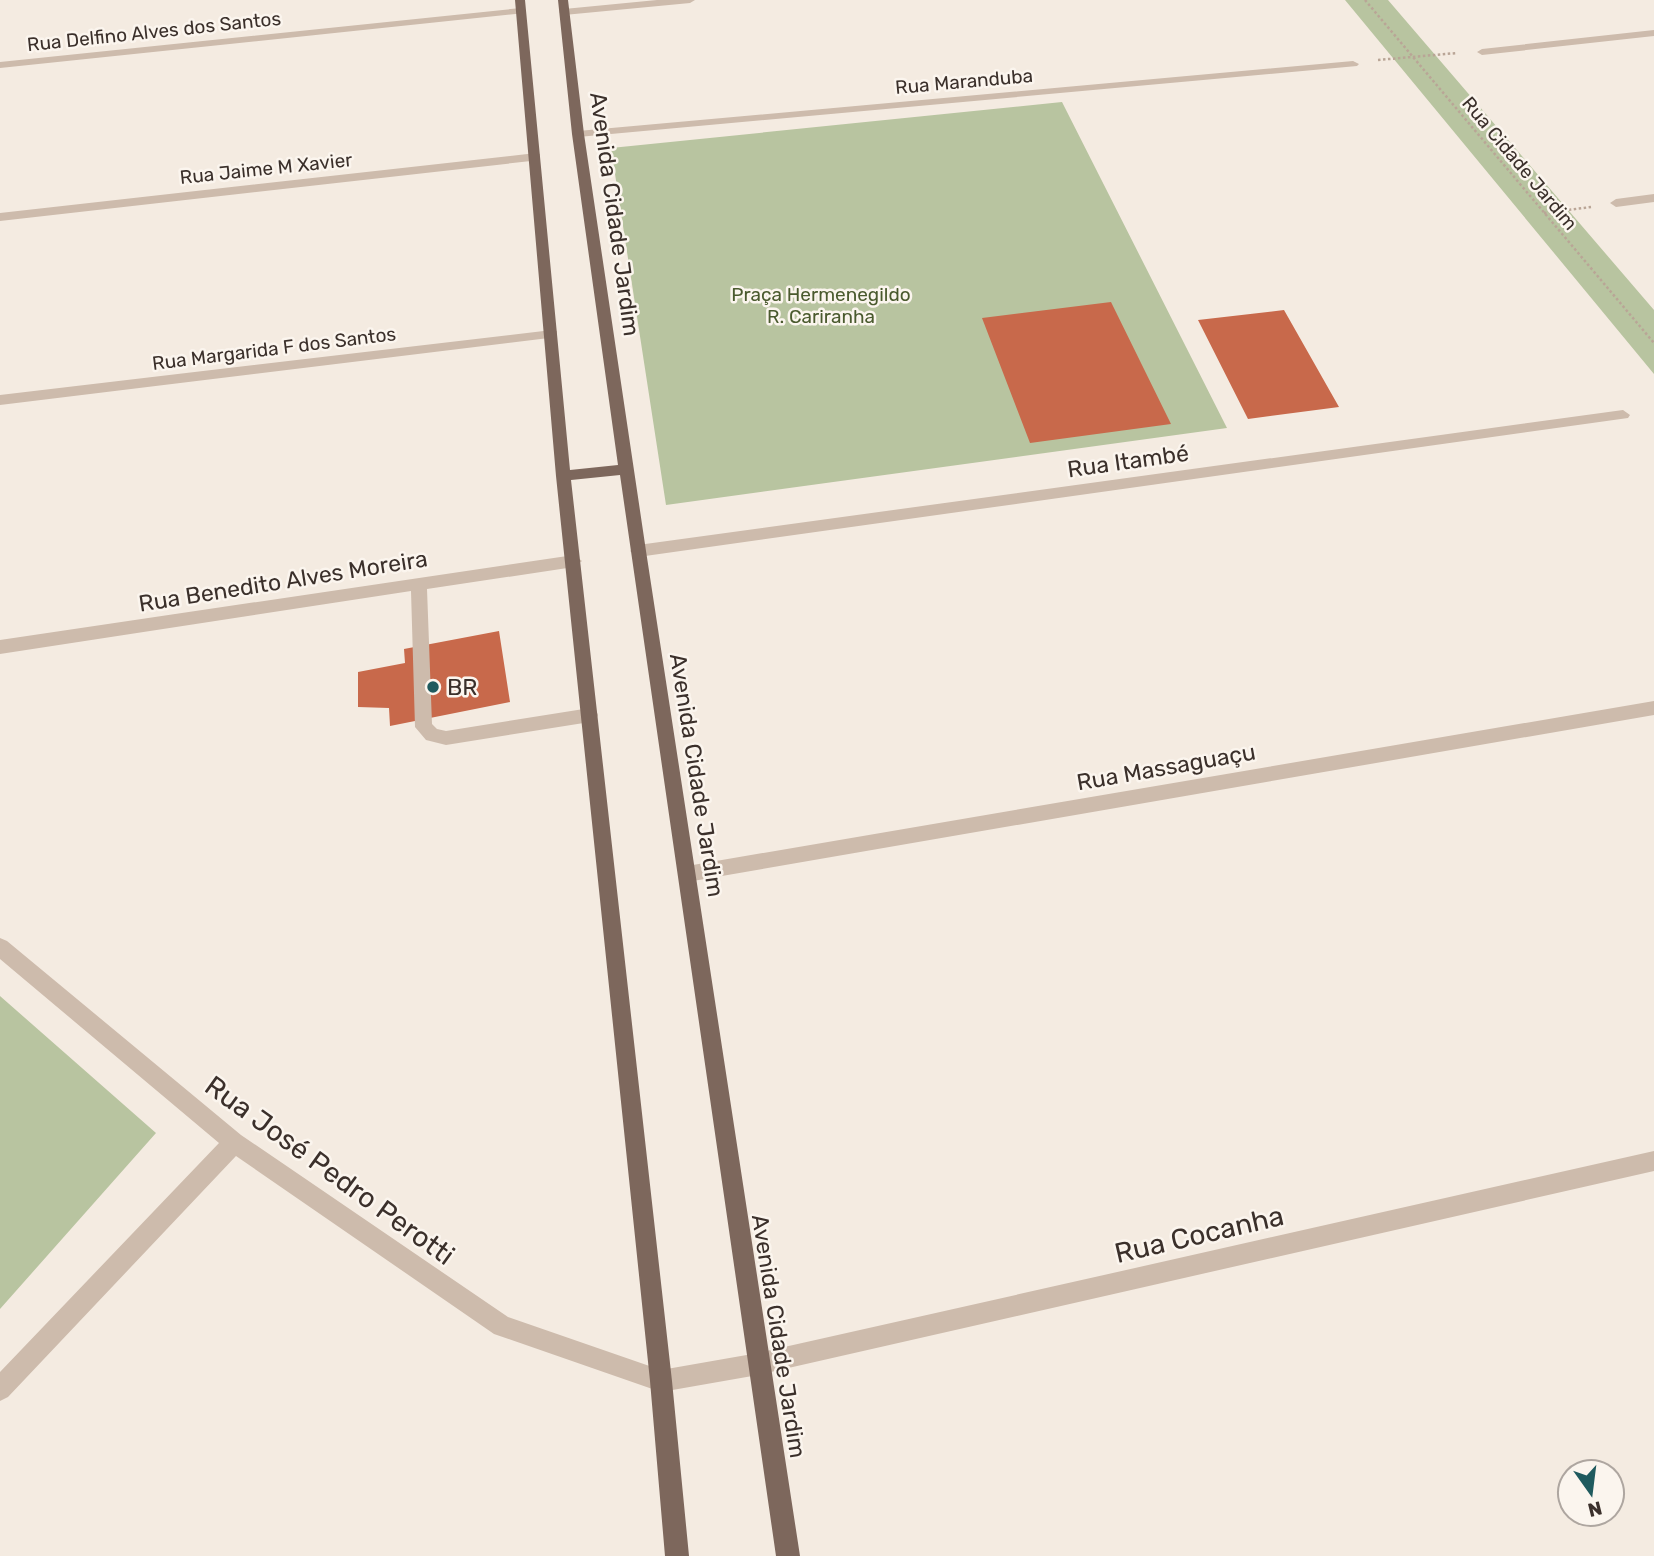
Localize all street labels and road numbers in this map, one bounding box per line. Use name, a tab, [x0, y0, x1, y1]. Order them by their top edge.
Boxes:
street label: Rua Delfino Alves dos Santos	[26, 7, 282, 56]
street label: Rua Maranduba	[894, 64, 1034, 99]
street label: Avenida Cidade Jardim	[584, 90, 646, 338]
street label: Rua Cidade Jardim	[1457, 92, 1582, 235]
street label: Rua Jaime M Xavier	[179, 148, 354, 189]
street label: Rua Margarida F dos Santos	[151, 322, 397, 375]
street label: Rua Itambé	[1066, 439, 1190, 483]
street label: Rua Benedito Alves Moreira	[137, 544, 429, 618]
street label: Avenida Cidade Jardim	[664, 651, 730, 899]
street label: Rua Massaguaçu	[1074, 737, 1258, 797]
street label: Rua José Pedro Perotti	[199, 1069, 461, 1272]
street label: Rua Cocanha	[1111, 1199, 1287, 1270]
street label: Avenida Cidade Jardim	[746, 1212, 812, 1460]

